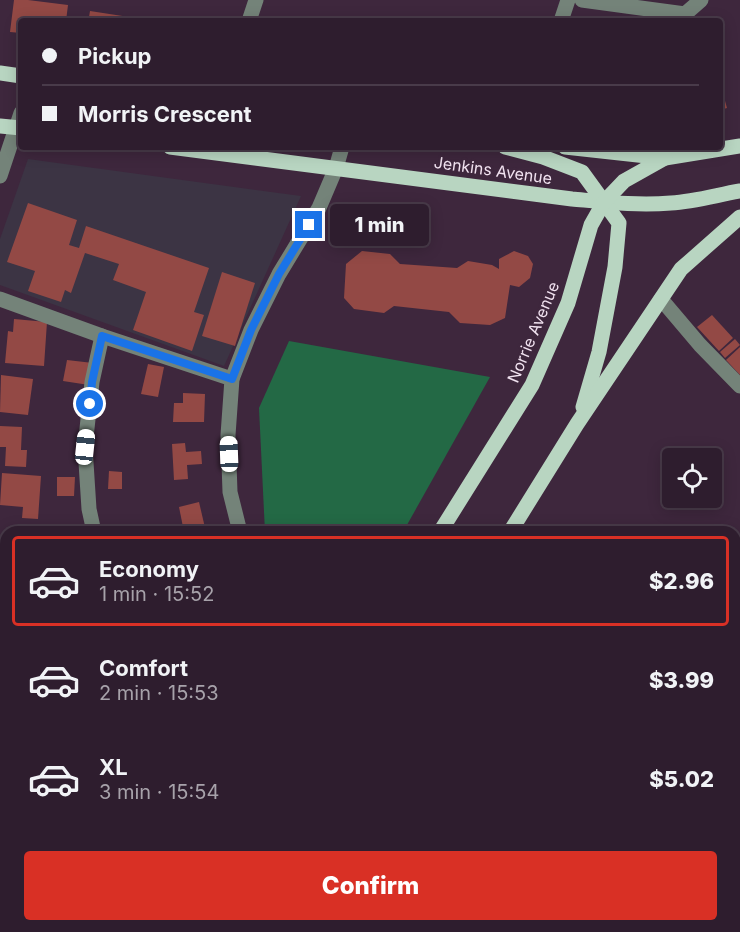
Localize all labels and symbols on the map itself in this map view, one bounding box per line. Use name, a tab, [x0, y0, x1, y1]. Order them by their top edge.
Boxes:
street label: Jenkins Avenue	[433, 152, 553, 188]
callout: 1 min	[330, 204, 429, 246]
route end	[295, 211, 322, 238]
street label: Norrie Avenue	[503, 278, 563, 386]
route start	[76, 390, 103, 417]
car	[74, 428, 96, 466]
car	[219, 436, 239, 472]

